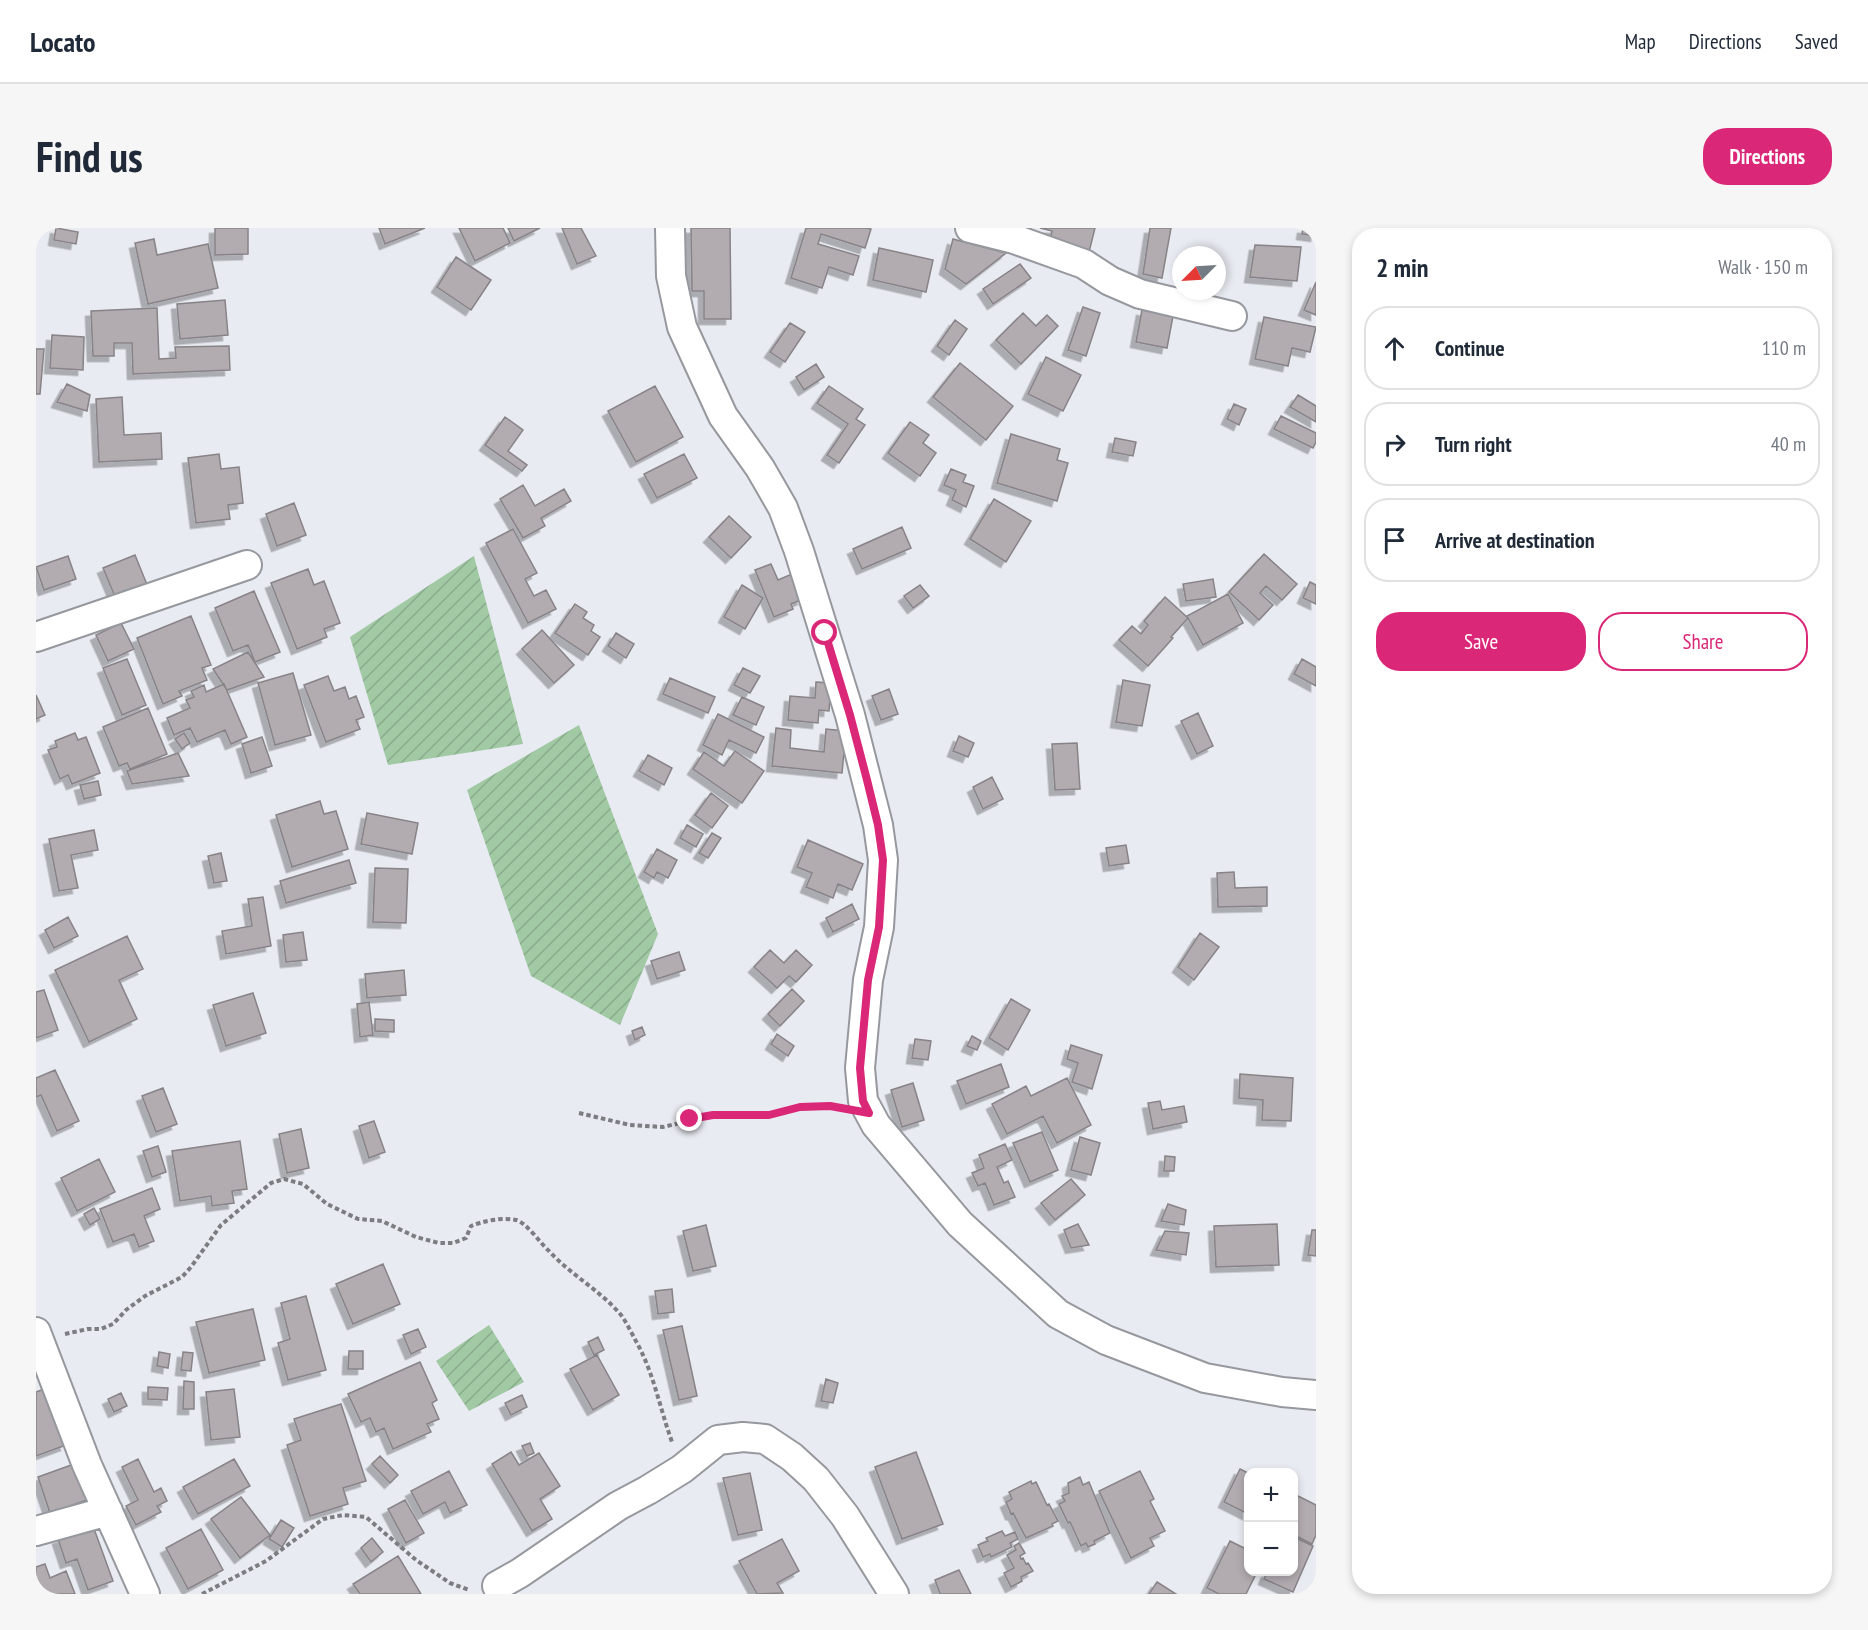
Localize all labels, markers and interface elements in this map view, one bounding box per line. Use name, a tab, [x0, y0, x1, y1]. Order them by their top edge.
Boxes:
text: Locato	[30, 23, 96, 60]
text: Map	[1625, 28, 1656, 55]
text: Directions	[1689, 28, 1762, 55]
text: Saved	[1795, 28, 1838, 55]
button: Directions	[1703, 128, 1832, 185]
text: Find us	[36, 129, 143, 184]
north arrow	[1172, 246, 1226, 300]
text: 2 min	[1376, 251, 1429, 284]
text: Walk · 150 m	[1718, 254, 1808, 280]
icon: ahead	[1378, 332, 1411, 365]
text: Continue	[1435, 334, 1505, 362]
text: 110 m	[1762, 335, 1806, 361]
icon: right	[1378, 428, 1411, 461]
text: Turn right	[1435, 430, 1512, 458]
text: 40 m	[1771, 431, 1806, 457]
icon: arrive	[1378, 524, 1411, 557]
text: Arrive at destination	[1435, 526, 1595, 554]
button: Save	[1376, 612, 1586, 671]
button: Share	[1598, 612, 1808, 671]
route start	[811, 619, 837, 645]
route end	[676, 1105, 702, 1131]
map controls	[1244, 1468, 1298, 1576]
button: +	[1244, 1468, 1298, 1522]
button: −	[1244, 1522, 1298, 1576]

